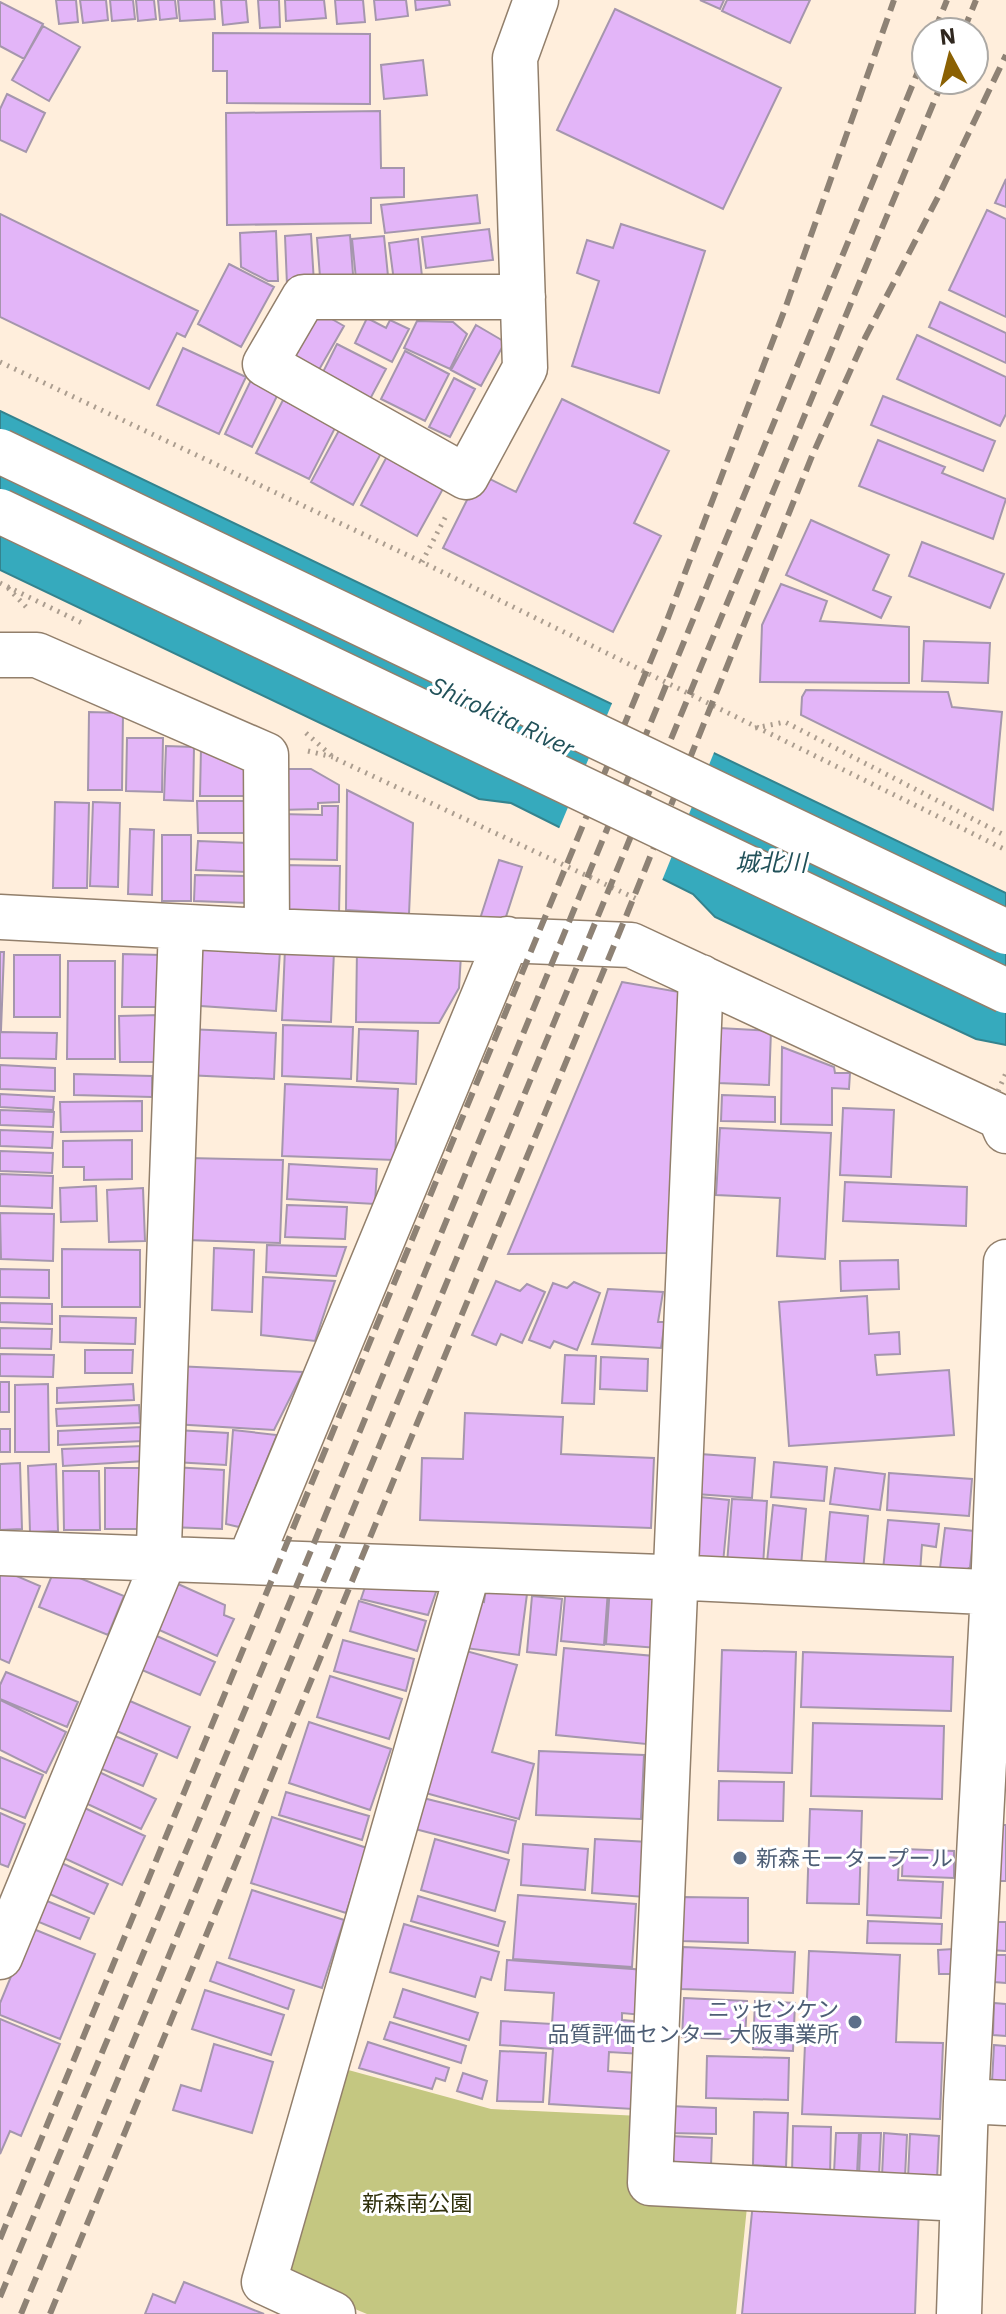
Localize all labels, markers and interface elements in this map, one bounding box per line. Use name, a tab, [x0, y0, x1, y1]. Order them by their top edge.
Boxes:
north arrow	[910, 16, 990, 96]
text: N	[938, 20, 957, 51]
water label: Shirokita River	[425, 669, 581, 764]
water label: 城北川	[735, 846, 810, 878]
place label: 新森モータープール	[756, 1843, 953, 1872]
marker: 新森モータープール	[731, 1849, 749, 1867]
place label: ニッセンケン 品質評価センター 大阪事業所	[548, 1994, 839, 2048]
marker: ニッセンケン 品質評価センター 大阪事業所	[846, 2013, 864, 2031]
park label: 新森南公園	[362, 2188, 472, 2217]

